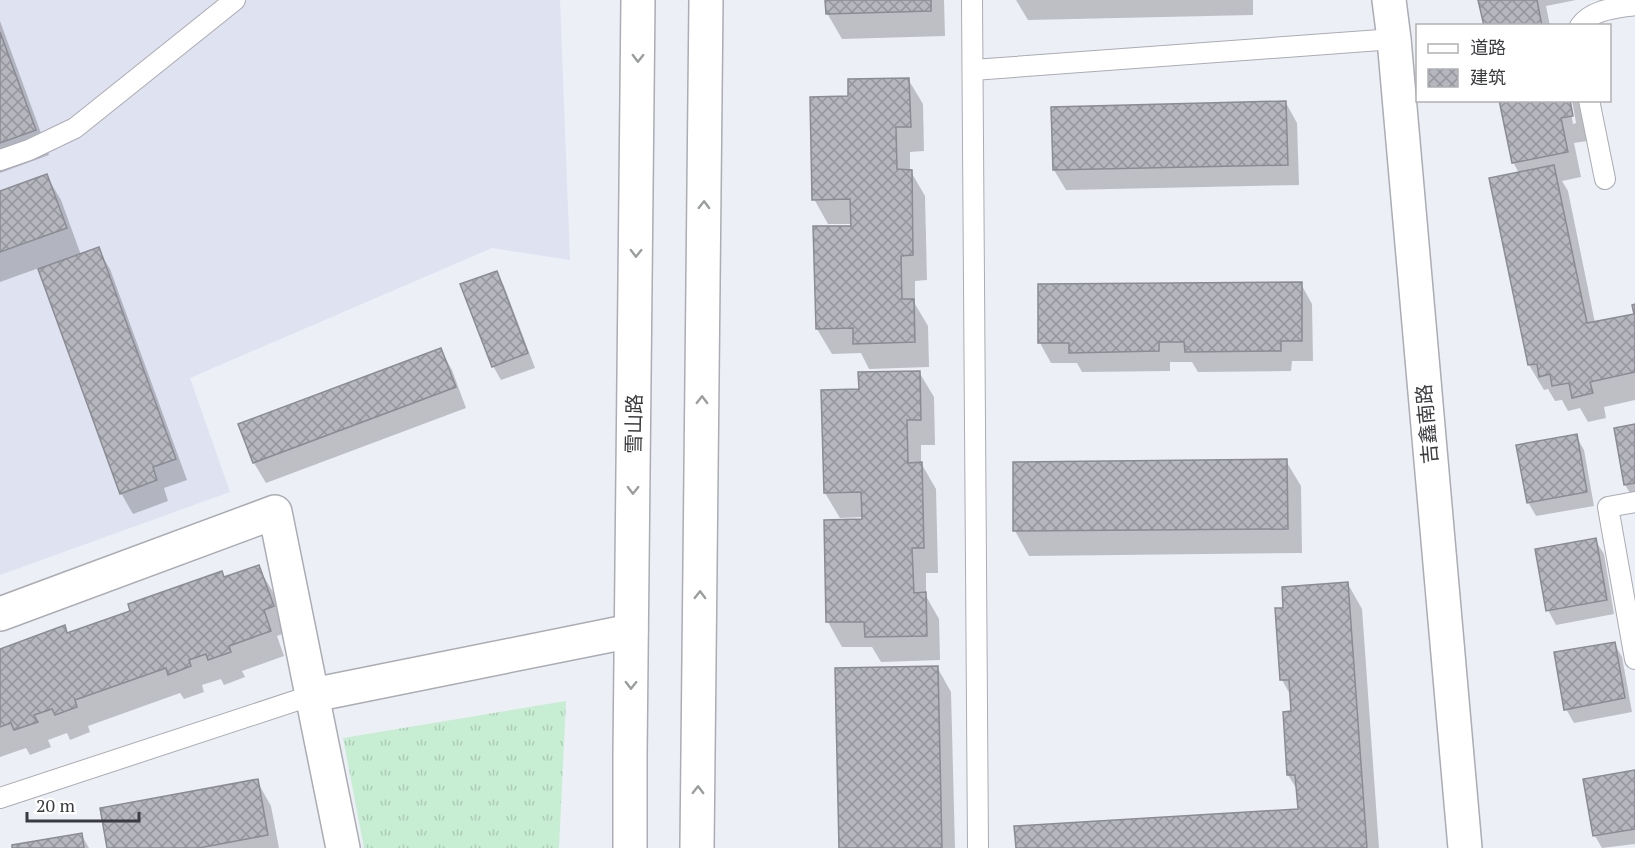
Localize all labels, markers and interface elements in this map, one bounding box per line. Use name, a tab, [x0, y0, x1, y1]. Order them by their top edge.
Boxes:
legend	[1416, 24, 1611, 102]
text: 道路	[1470, 35, 1506, 59]
one-way arrow	[632, 54, 644, 63]
text: 建筑	[1470, 65, 1506, 89]
one-way arrow	[698, 200, 710, 209]
one-way arrow	[629, 249, 642, 258]
street label: 吉鑫南路	[1410, 383, 1443, 465]
street label: 雪山路	[619, 394, 648, 454]
one-way arrow	[696, 395, 708, 404]
one-way arrow	[627, 486, 639, 495]
one-way arrow	[694, 590, 706, 599]
one-way arrow	[624, 681, 637, 690]
scale bar	[27, 785, 140, 823]
one-way arrow	[692, 785, 704, 794]
text: 20 m	[36, 793, 76, 817]

